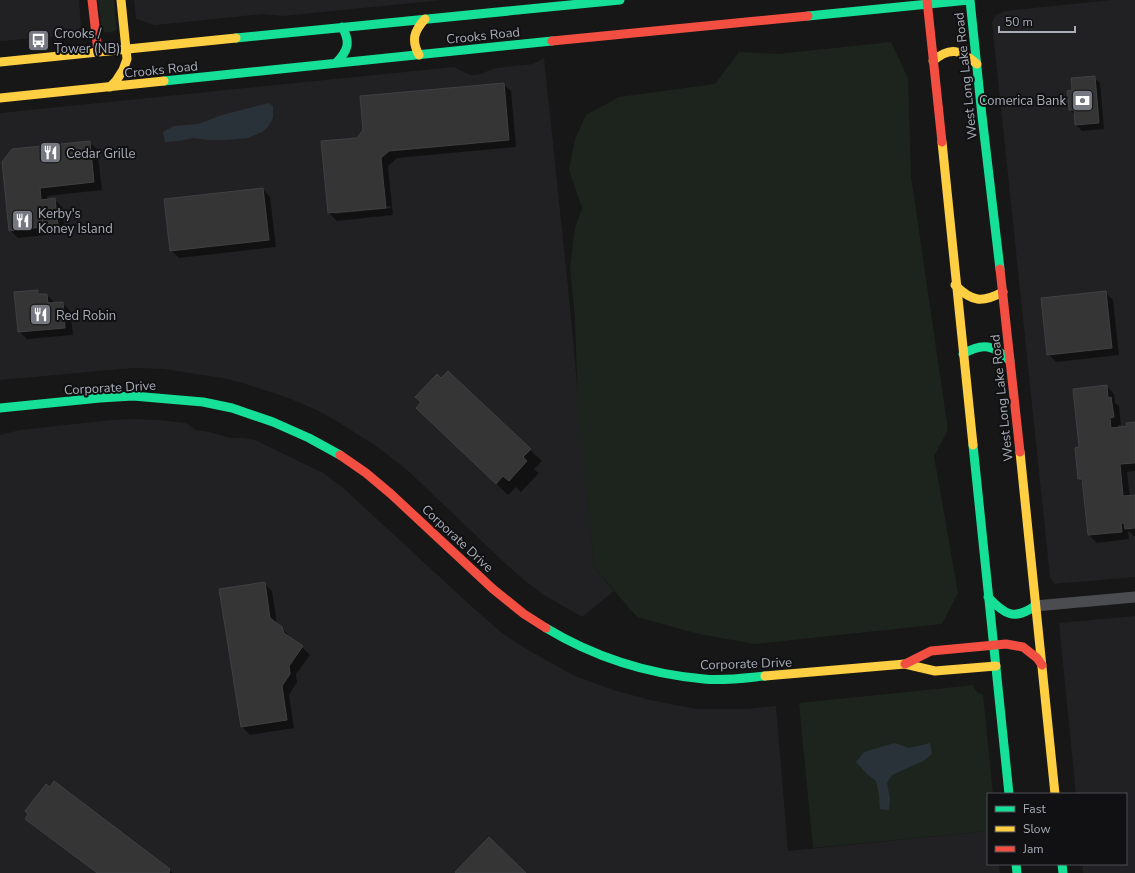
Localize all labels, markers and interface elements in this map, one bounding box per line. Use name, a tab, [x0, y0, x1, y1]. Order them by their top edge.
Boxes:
scale bar	[999, 8, 1075, 34]
street label: West Long Lake Road	[950, 11, 982, 140]
text: 50 m	[1005, 14, 1033, 30]
street label: Crooks Road	[445, 23, 521, 49]
place label: Crooks / Tower (NB)	[54, 25, 120, 58]
bus stop icon: Crooks / Tower (NB)	[26, 27, 52, 53]
street label: Crooks Road	[123, 57, 199, 83]
bank icon: Comerica Bank	[1069, 87, 1095, 113]
place label: Comerica Bank	[979, 92, 1066, 110]
restaurant icon: Cedar Grille	[38, 140, 64, 166]
place label: Cedar Grille	[66, 145, 135, 163]
place label: Kerby's Koney Island	[38, 205, 113, 238]
restaurant icon: Kerby's Koney Island	[10, 207, 36, 233]
restaurant icon: Red Robin	[27, 302, 53, 328]
place label: Red Robin	[56, 307, 116, 325]
street label: West Long Lake Road	[986, 333, 1018, 462]
street label: Corporate Drive	[64, 377, 157, 399]
street label: Corporate Drive	[418, 501, 497, 577]
street label: Corporate Drive	[700, 653, 792, 675]
legend	[987, 793, 1127, 865]
text: Fast	[1023, 801, 1046, 817]
text: Slow	[1023, 821, 1051, 837]
text: Jam	[1022, 841, 1044, 857]

